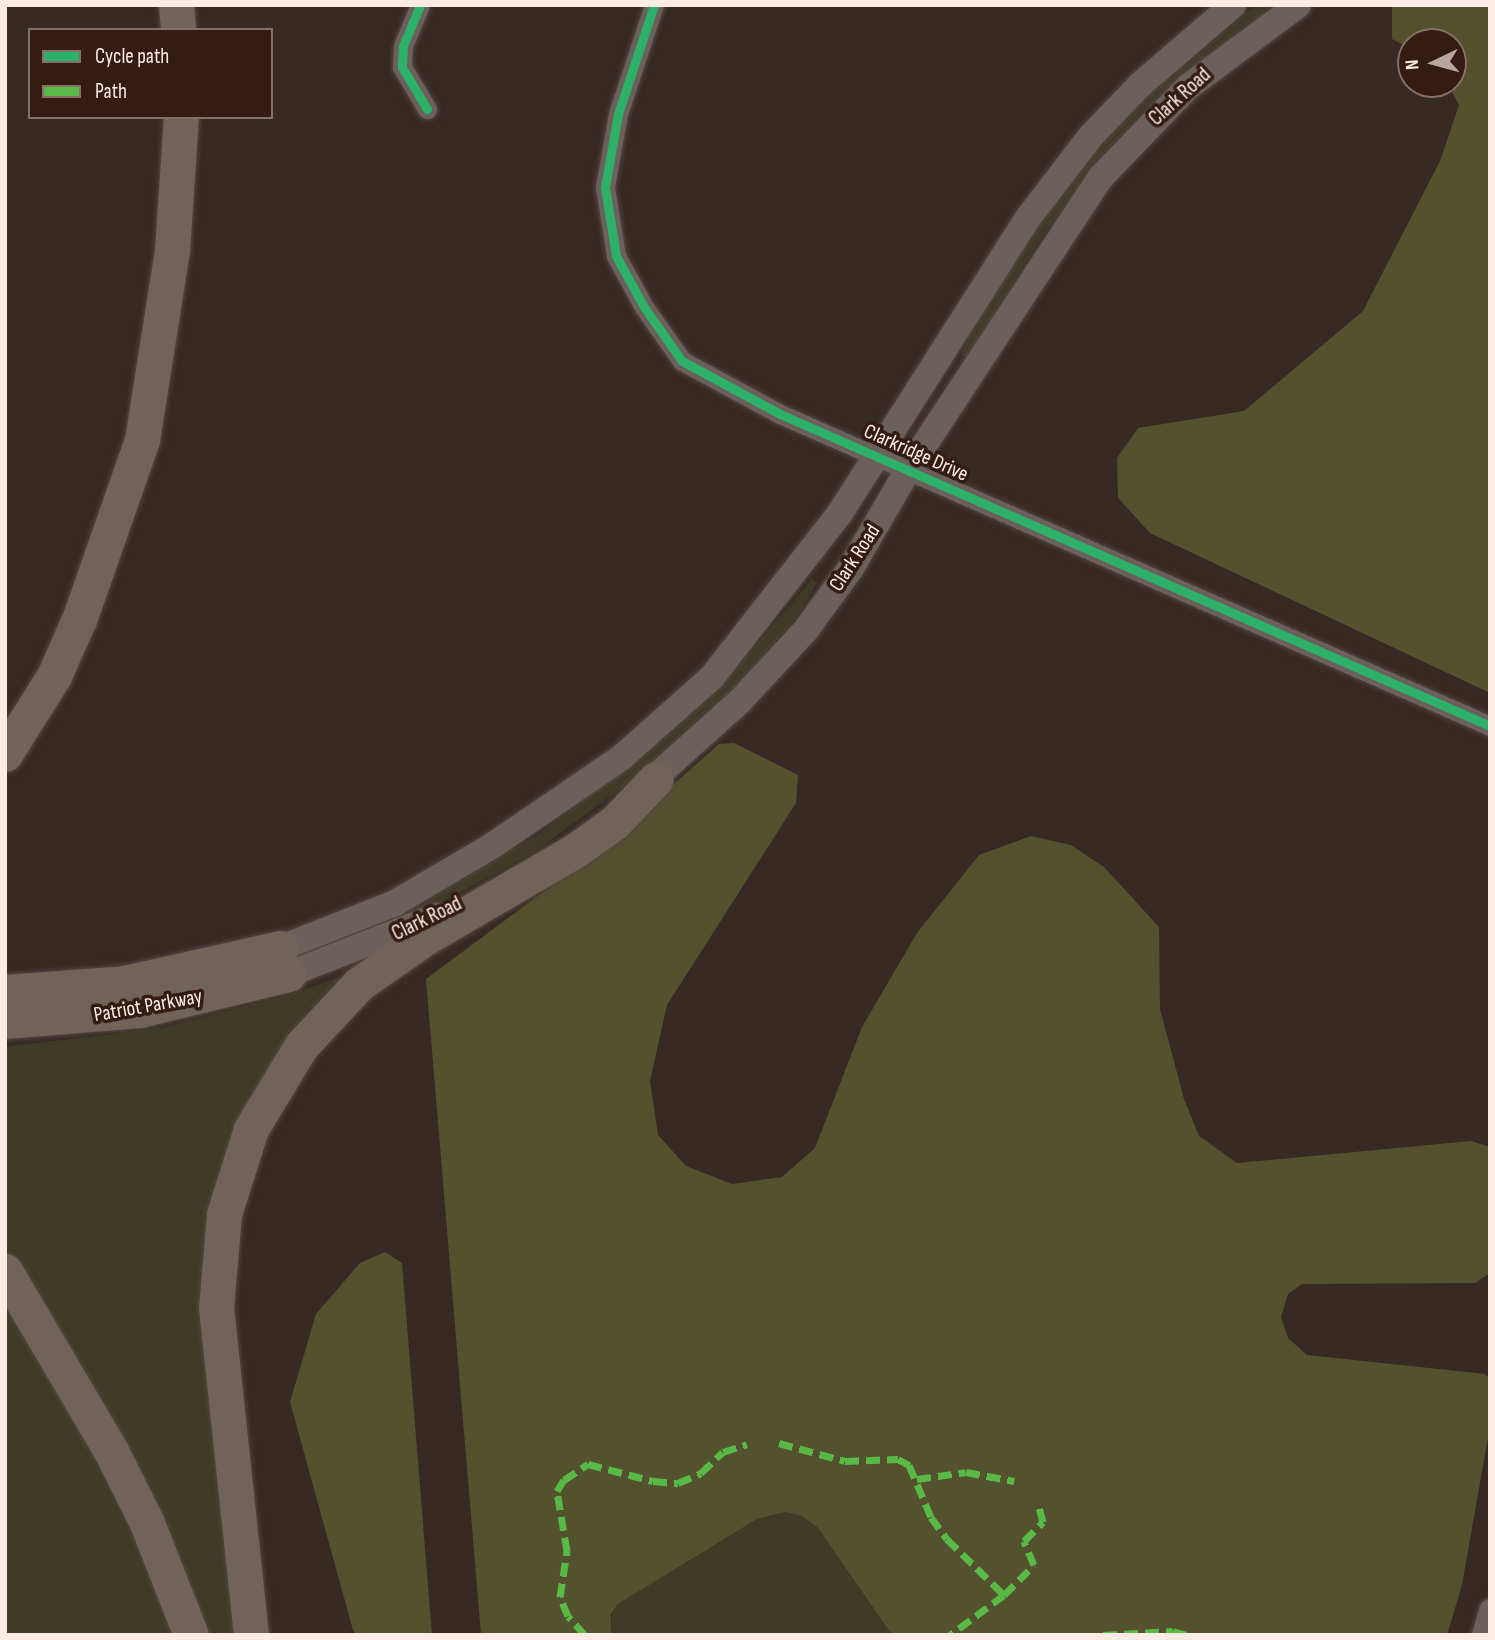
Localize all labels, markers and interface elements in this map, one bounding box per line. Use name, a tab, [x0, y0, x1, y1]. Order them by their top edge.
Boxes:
legend	[28, 28, 273, 119]
north arrow	[1397, 28, 1467, 98]
text: Cycle path	[95, 44, 169, 69]
text: N	[1401, 59, 1424, 71]
street label: Clark Road	[1144, 63, 1216, 131]
text: Path	[95, 79, 127, 104]
street label: Clarkridge Drive	[860, 419, 972, 487]
street label: Clark Road	[824, 520, 886, 596]
street label: Clark Road	[388, 891, 466, 947]
street label: Patriot Parkway	[92, 984, 204, 1028]

